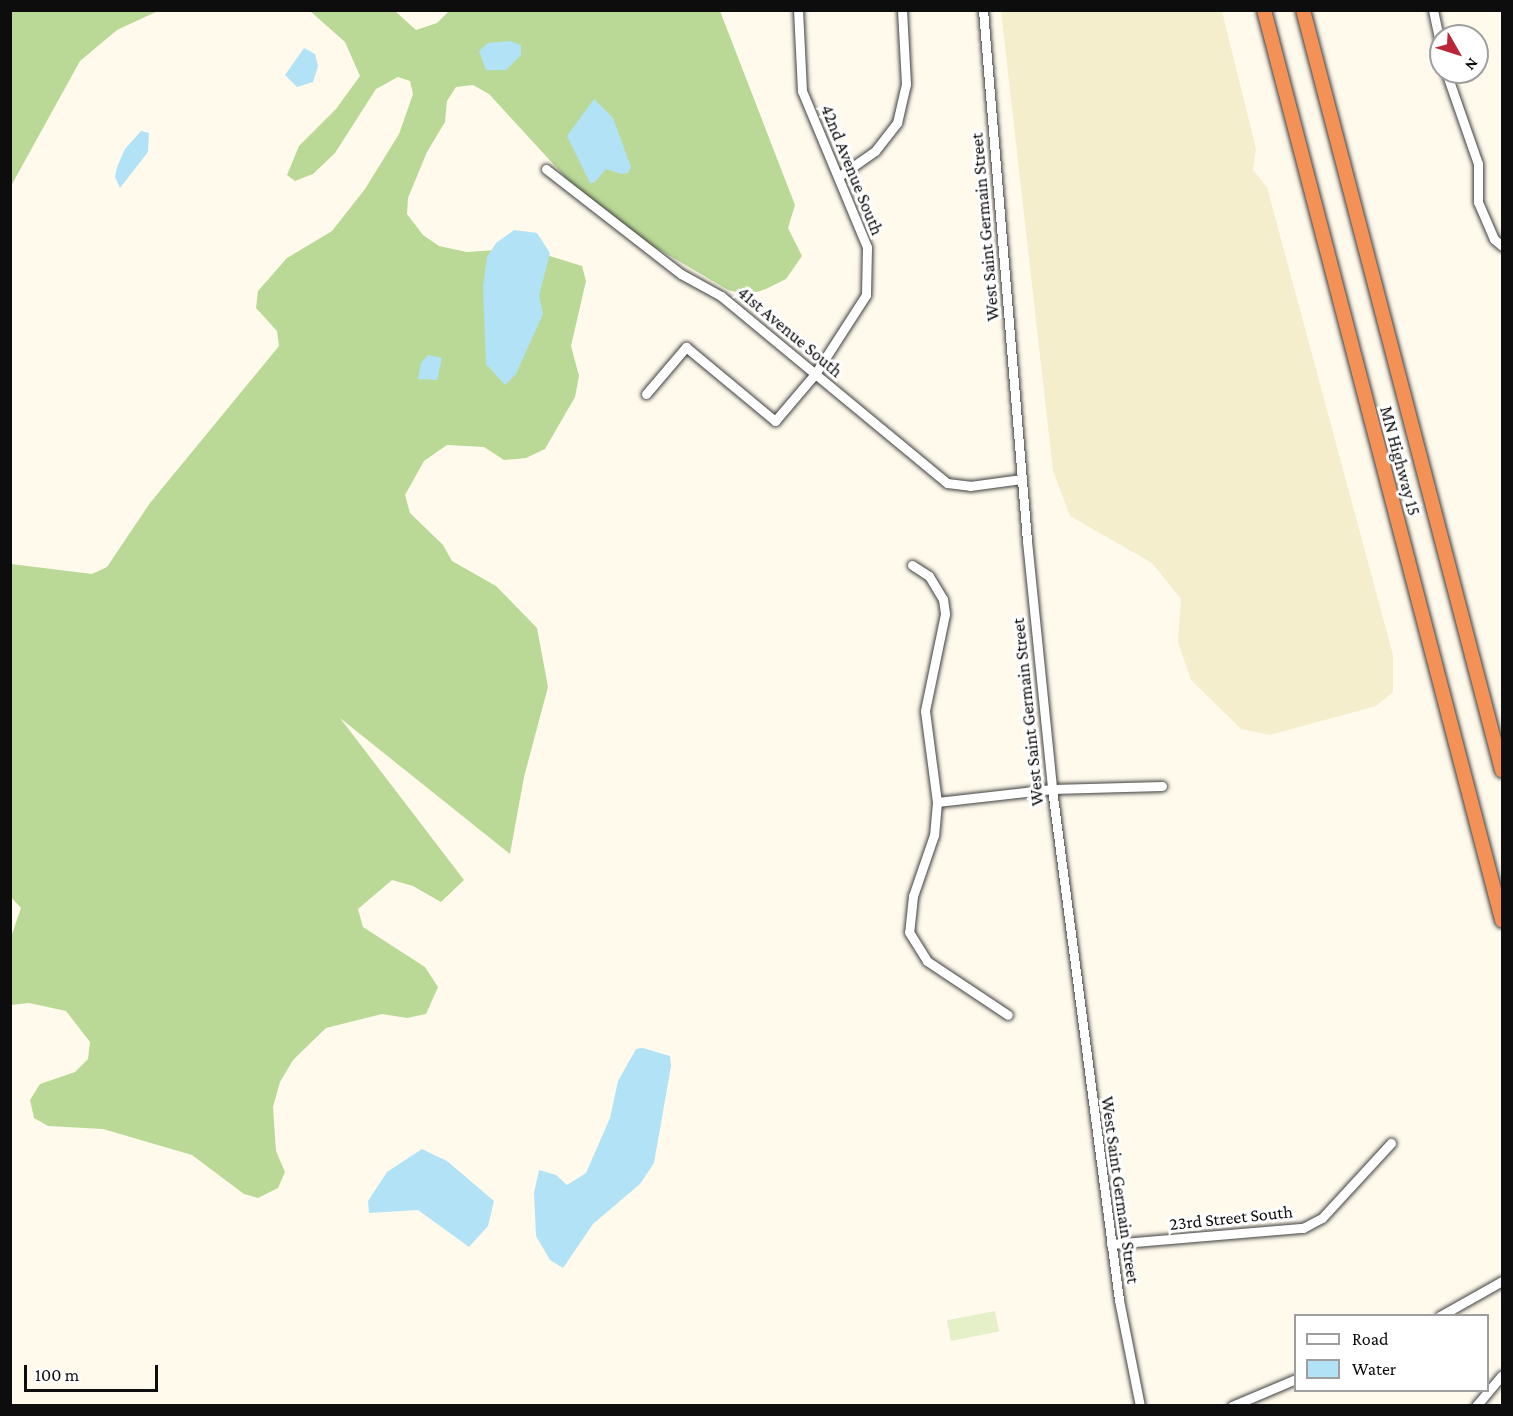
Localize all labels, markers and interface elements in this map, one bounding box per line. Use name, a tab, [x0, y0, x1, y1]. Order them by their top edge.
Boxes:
north arrow	[1429, 24, 1489, 84]
text: N	[1462, 55, 1482, 74]
street label: 42nd Avenue South	[816, 102, 888, 238]
street label: West Saint Germain Street	[966, 132, 1004, 322]
street label: 41st Avenue South	[733, 282, 847, 382]
street label: MN Highway 15	[1375, 404, 1425, 518]
street label: West Saint Germain Street	[1007, 617, 1049, 807]
street label: West Saint Germain Street	[1096, 1095, 1144, 1285]
street label: 23rd Street South	[1168, 1201, 1294, 1235]
legend	[1294, 1314, 1489, 1392]
text: Road	[1352, 1329, 1389, 1349]
scale bar	[27, 1353, 160, 1391]
text: Water	[1352, 1359, 1396, 1379]
text: 100 m	[35, 1365, 79, 1385]

